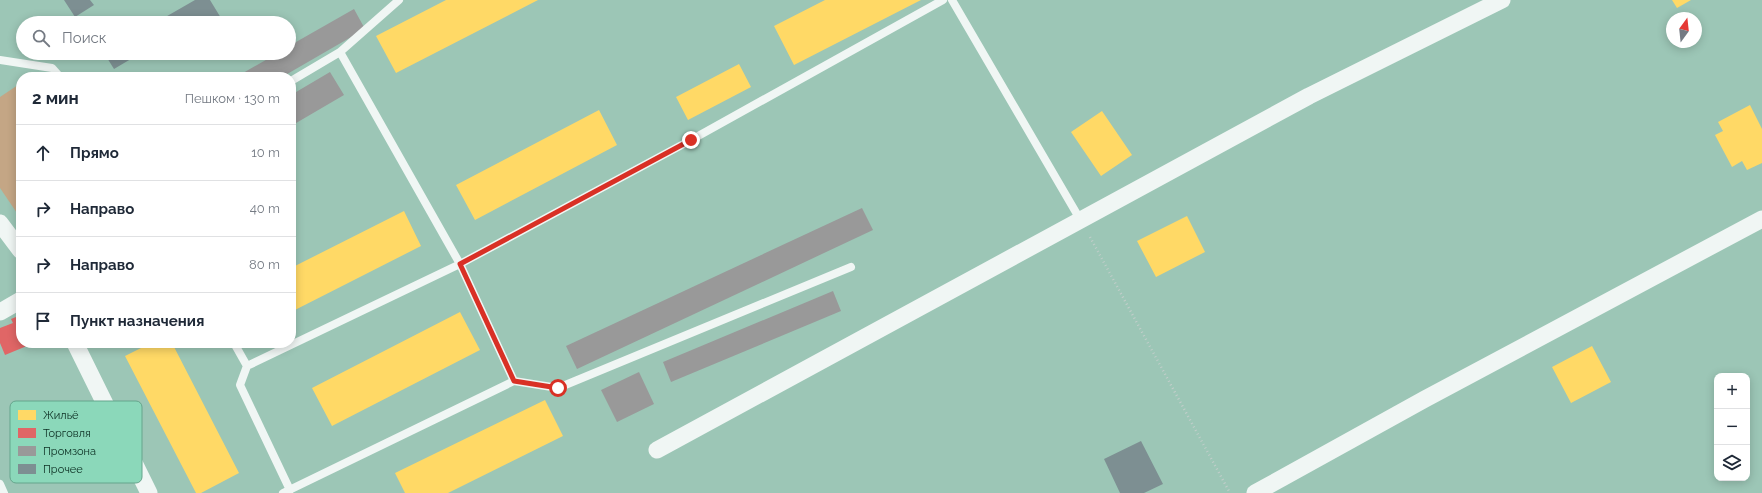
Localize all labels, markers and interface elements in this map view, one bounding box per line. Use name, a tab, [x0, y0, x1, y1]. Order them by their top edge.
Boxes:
north arrow	[1666, 12, 1702, 48]
search box	[16, 16, 296, 60]
icon: search	[30, 27, 52, 49]
text: Поиск	[62, 29, 107, 47]
text: 2 мин	[32, 88, 79, 108]
text: Пешком · 130 m	[185, 91, 280, 106]
route end	[682, 131, 700, 149]
icon: ahead	[32, 142, 54, 164]
text: Прямо	[70, 144, 119, 162]
text: 10 m	[251, 145, 280, 160]
icon: right	[32, 198, 54, 220]
text: Направо	[70, 200, 134, 218]
text: 40 m	[250, 201, 280, 216]
icon: right	[32, 254, 54, 276]
text: Направо	[70, 256, 134, 274]
text: 80 m	[249, 257, 280, 272]
icon: arrive	[32, 310, 54, 332]
text: Пункт назначения	[70, 312, 204, 330]
map controls	[1714, 373, 1750, 481]
button: +	[1714, 373, 1750, 409]
route start	[549, 379, 567, 397]
legend	[10, 401, 142, 483]
text: Жильё	[43, 409, 79, 422]
button: −	[1714, 409, 1750, 445]
text: Торговля	[43, 427, 91, 440]
text: Промзона	[43, 445, 96, 458]
button: layers	[1714, 445, 1750, 481]
text: Прочее	[43, 463, 83, 476]

